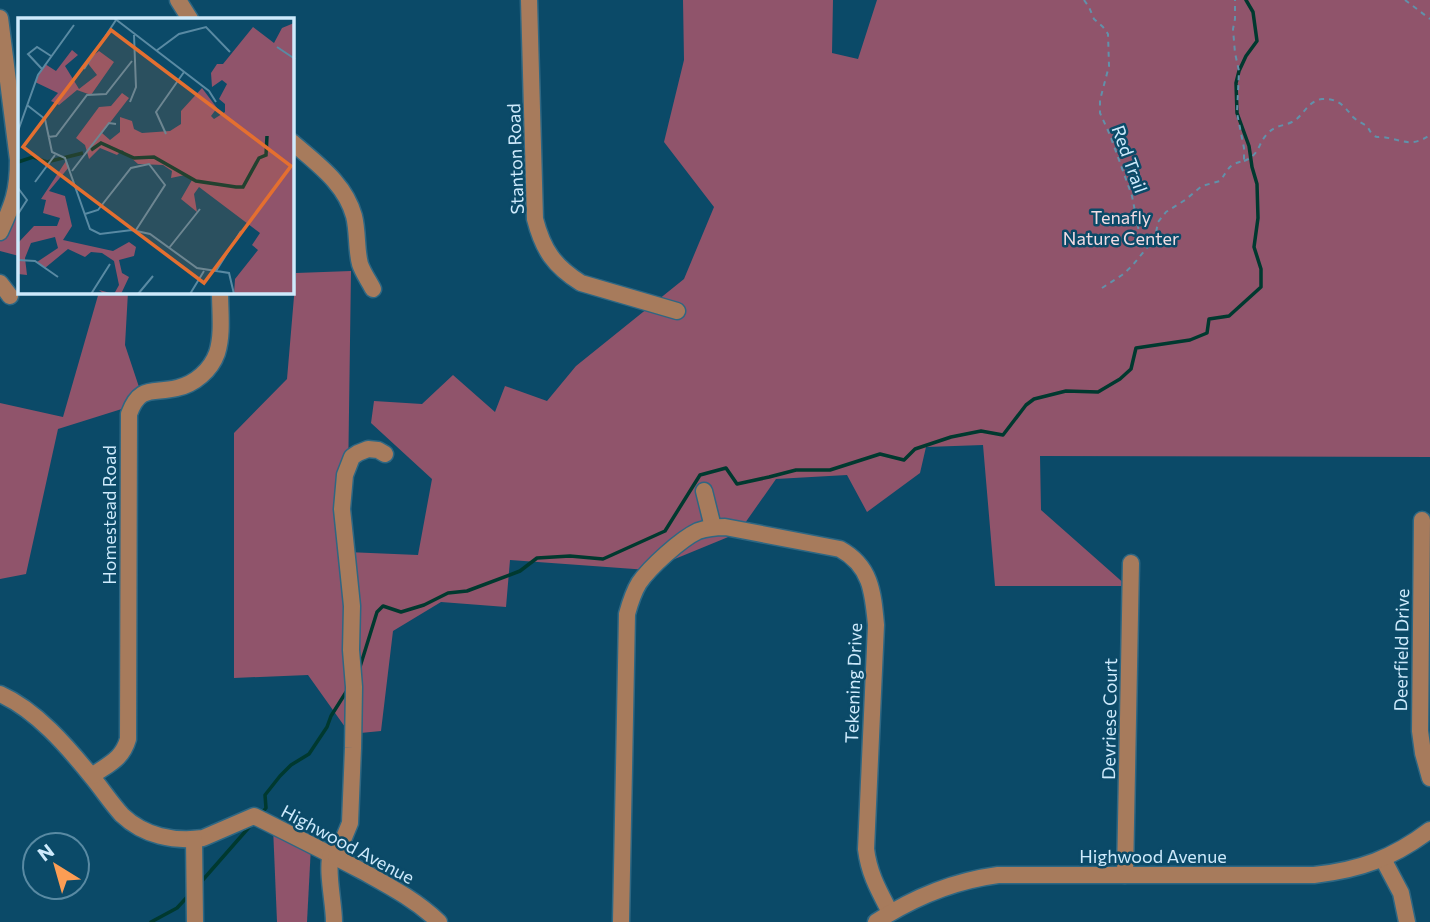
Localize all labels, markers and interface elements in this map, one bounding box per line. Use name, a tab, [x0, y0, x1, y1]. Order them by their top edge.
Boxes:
inset map	[18, 18, 294, 294]
street label: Stanton Road	[502, 103, 528, 215]
street label: Red Trail	[1108, 122, 1152, 196]
park label: Tenafly Nature Center	[1063, 206, 1179, 249]
street label: Homestead Road	[98, 445, 120, 585]
street label: Deerfield Drive	[1389, 589, 1413, 711]
street label: Tekening Drive	[840, 622, 866, 744]
street label: Devriese Court	[1097, 658, 1121, 780]
street label: Highwood Avenue	[278, 800, 418, 888]
north arrow	[21, 831, 91, 901]
text: N	[33, 839, 58, 866]
street label: Highwood Avenue	[1079, 845, 1227, 867]

